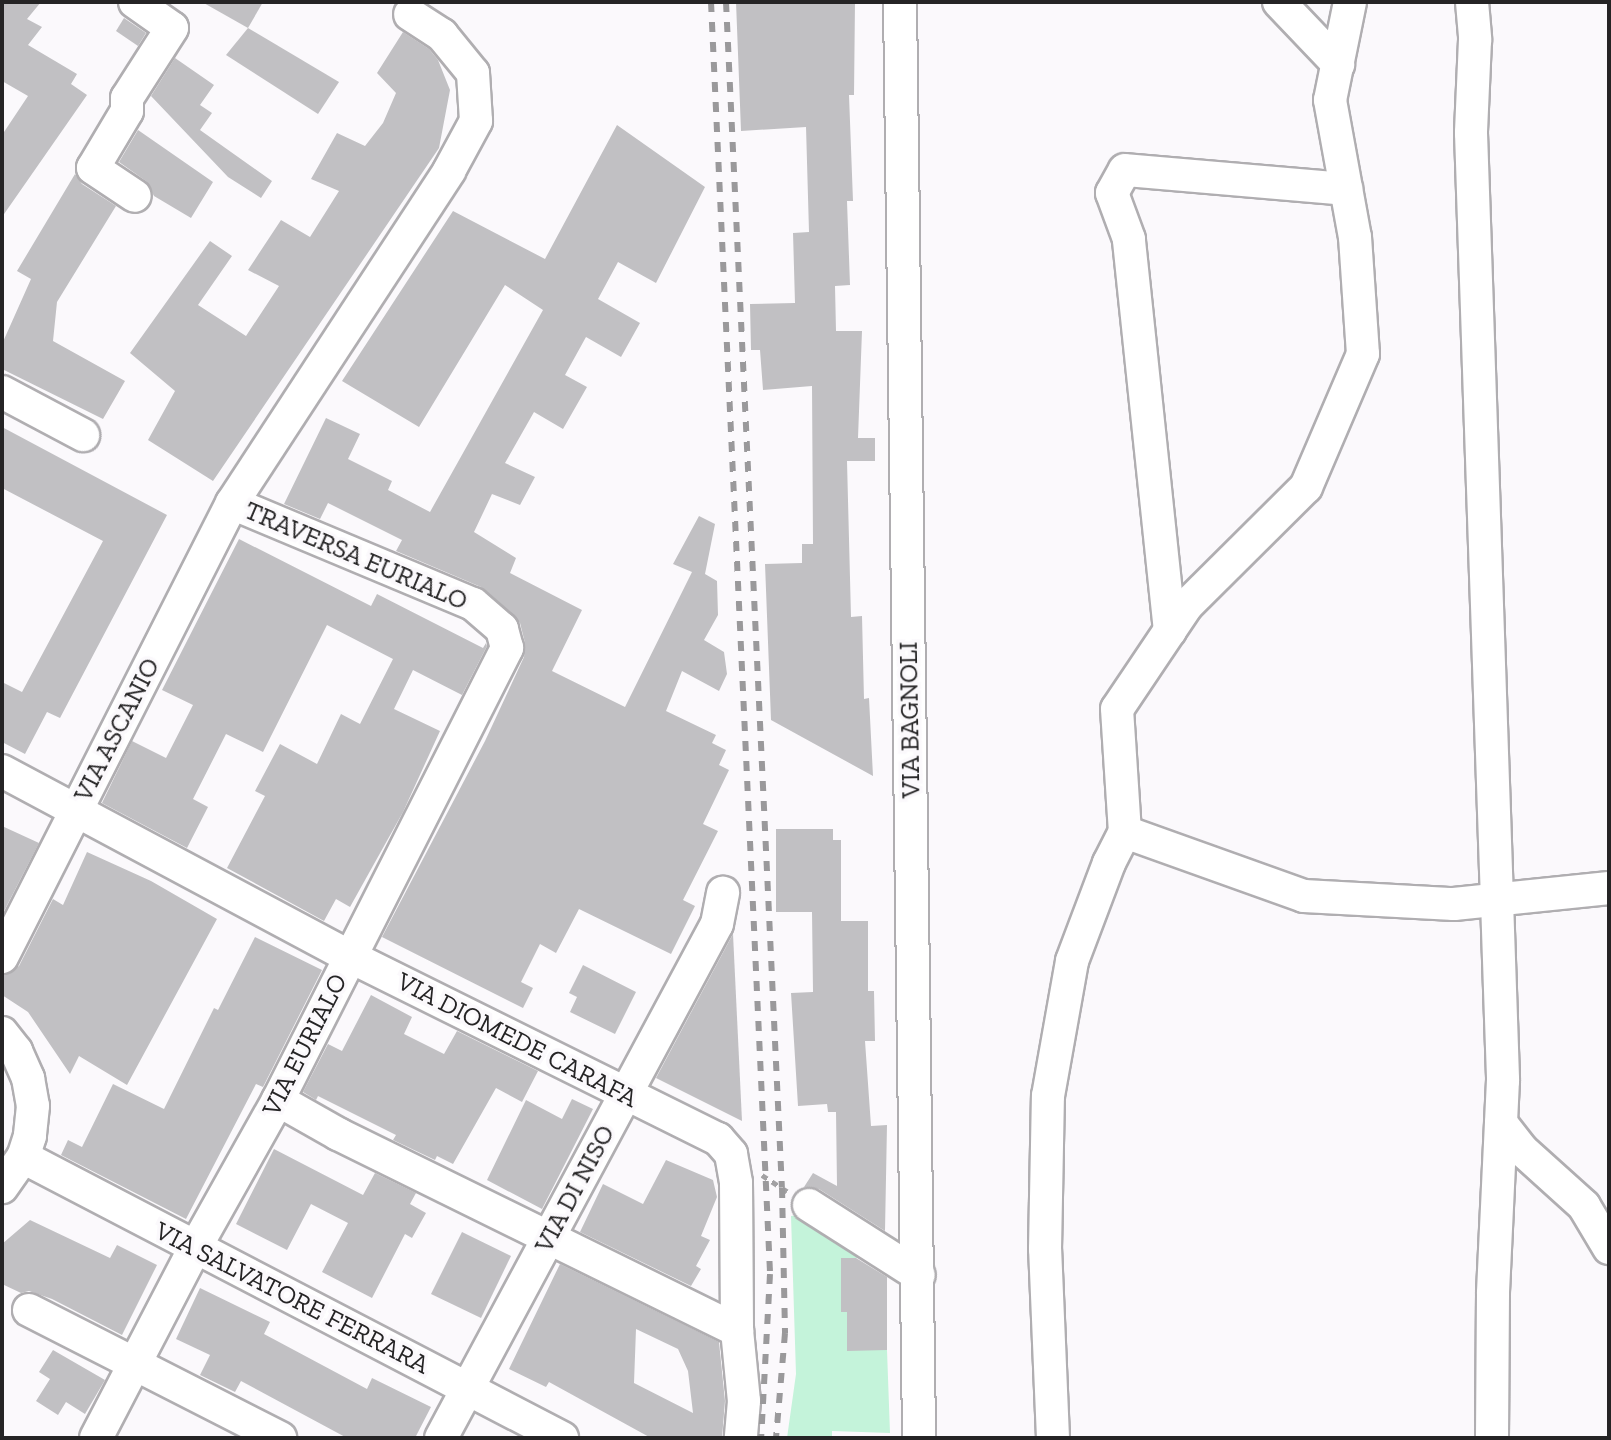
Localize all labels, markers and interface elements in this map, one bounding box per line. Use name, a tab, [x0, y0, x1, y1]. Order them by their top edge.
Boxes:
street label: TRAVERSA EURIALO	[240, 495, 472, 617]
street label: VIA BAGNOLI	[893, 641, 927, 799]
street label: VIA ASCANIO	[67, 652, 167, 808]
street label: VIA DIOMEDE CARAFA	[391, 966, 643, 1114]
street label: VIA EURIALO	[256, 968, 354, 1122]
street label: VIA DI NISO	[528, 1120, 622, 1258]
street label: VIA SALVATORE FERRARA	[149, 1215, 435, 1381]

